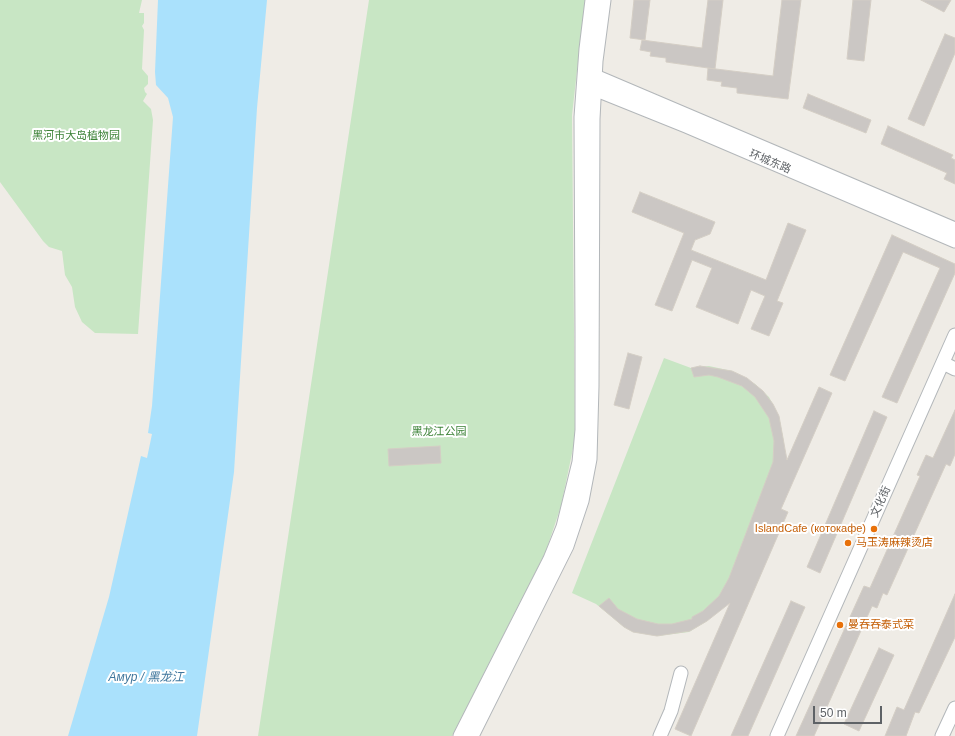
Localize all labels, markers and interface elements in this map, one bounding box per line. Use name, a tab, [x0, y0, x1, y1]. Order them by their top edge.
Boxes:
park label: 黑河市大岛植物园	[32, 129, 120, 143]
street label: 环城东路	[747, 147, 793, 177]
park label: 黑龙江公园	[412, 425, 466, 439]
street label: 文化街	[868, 484, 894, 520]
place label: IslandCafe (котокафе)	[755, 522, 866, 536]
marker: IslandCafe (котокафе)	[869, 524, 879, 534]
place label: 马玉涛麻辣烫店	[856, 536, 933, 550]
marker: 马玉涛麻辣烫店	[843, 538, 853, 548]
place label: 曼吞吞泰式菜	[848, 618, 914, 632]
marker: 曼吞吞泰式菜	[835, 620, 845, 630]
water label: Амур / 黑龙江	[109, 671, 183, 685]
scale bar	[815, 698, 884, 724]
text: 50 m	[820, 706, 847, 720]

